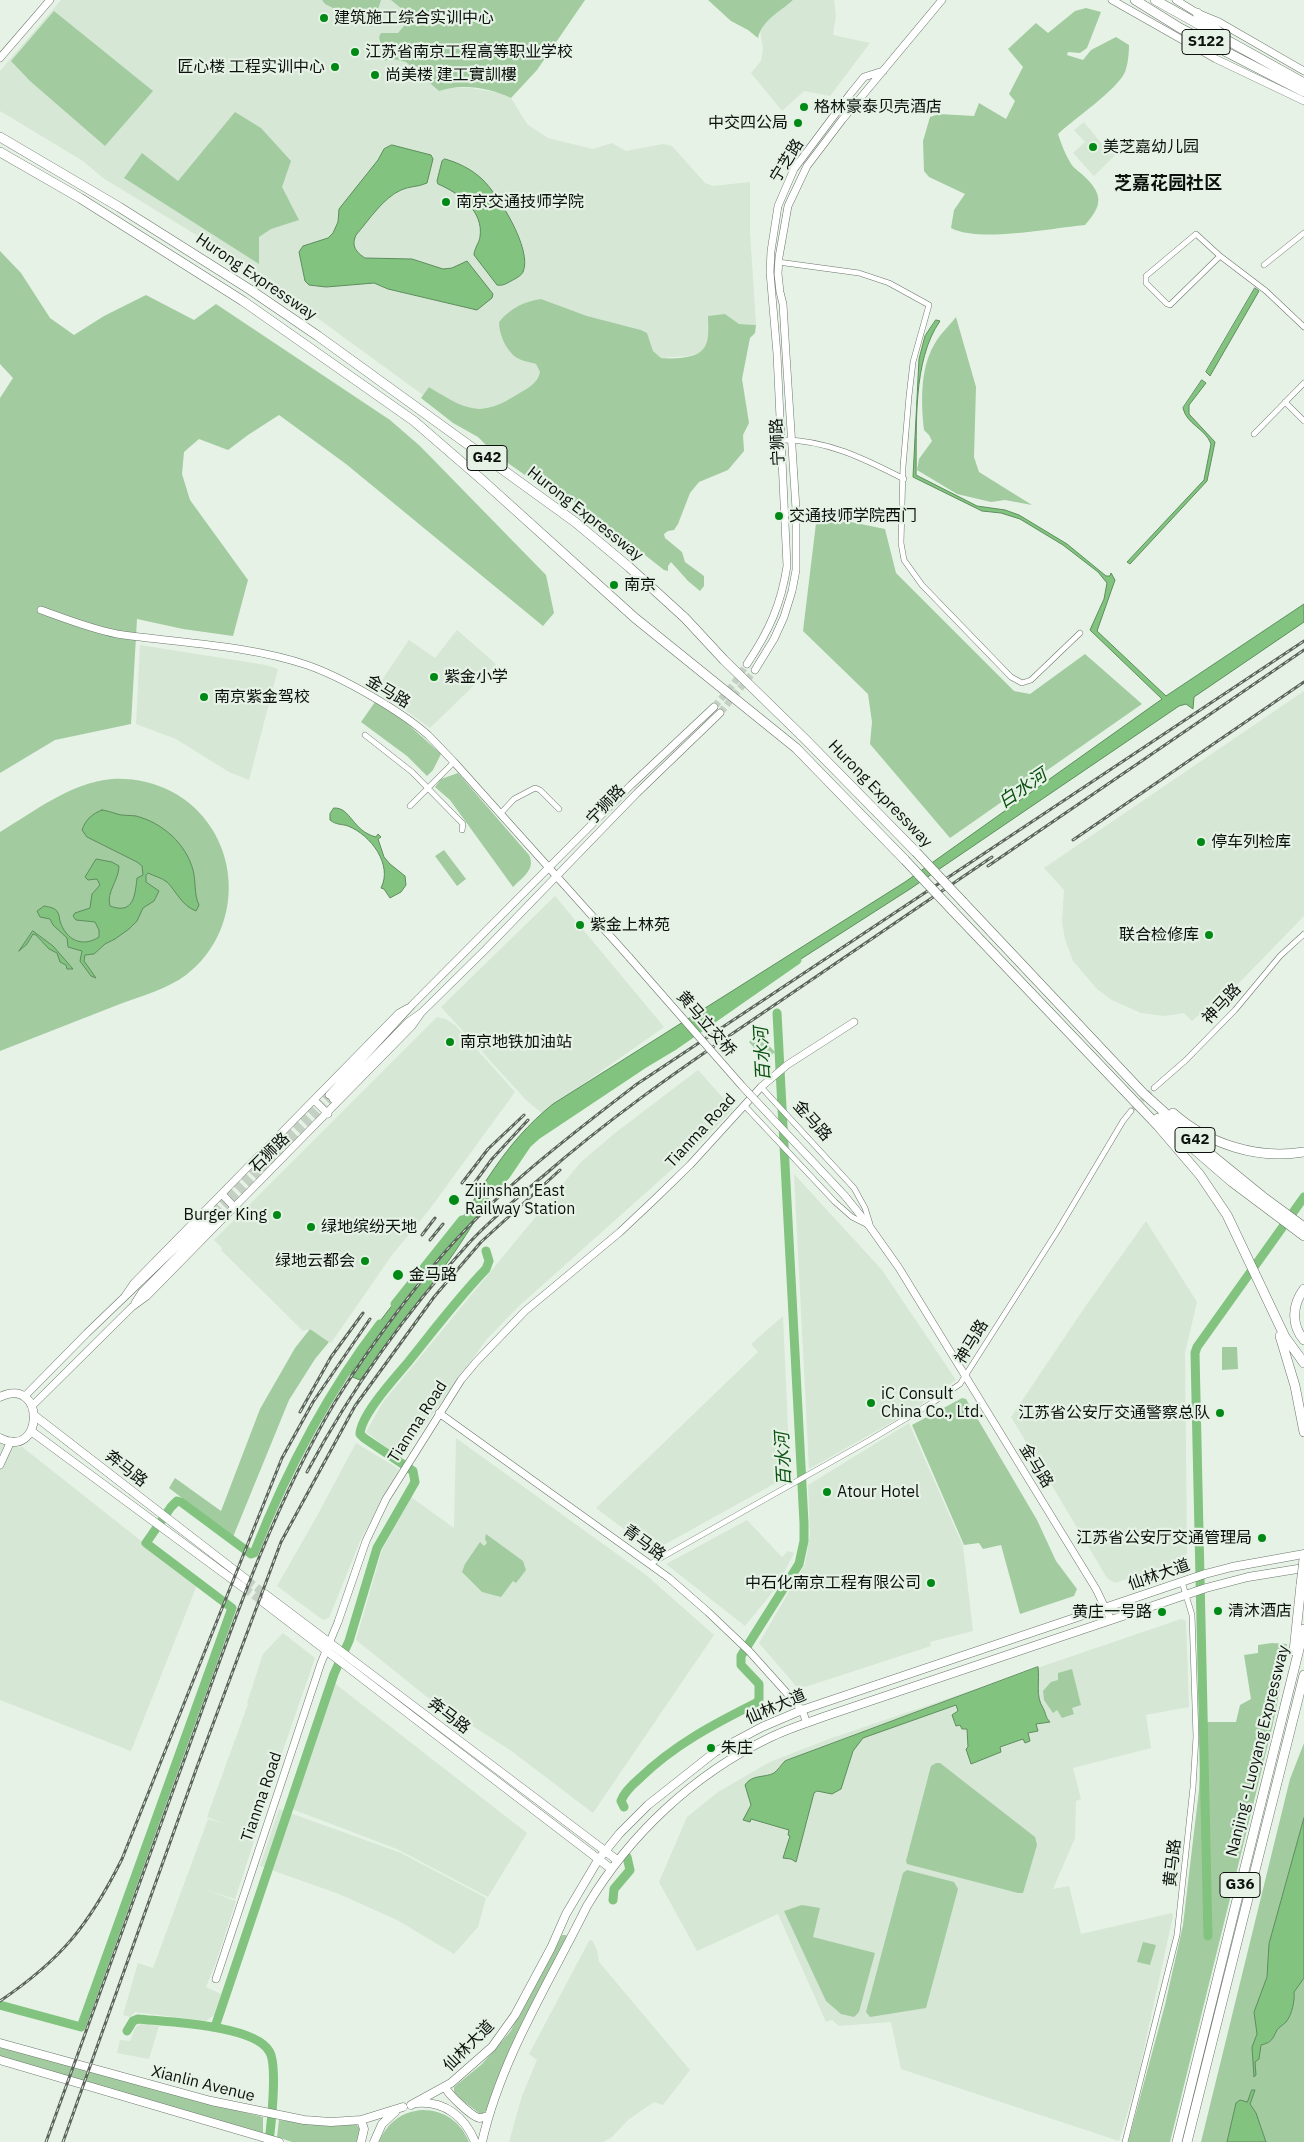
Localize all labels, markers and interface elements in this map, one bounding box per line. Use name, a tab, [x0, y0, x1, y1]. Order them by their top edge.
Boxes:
place label: 建筑施工综合实训中心	[334, 8, 494, 28]
marker: 建筑施工综合实训中心	[318, 12, 330, 24]
road number: S122	[1182, 30, 1230, 54]
place label: 江苏省南京工程高等职业学校	[365, 42, 573, 62]
marker: 江苏省南京工程高等职业学校	[349, 46, 361, 58]
place label: 匠心楼 工程实训中心	[177, 57, 325, 77]
marker: 匠心楼 工程实训中心	[329, 61, 341, 73]
place label: 尚美楼 建工實訓樓	[385, 65, 517, 85]
marker: 尚美楼 建工實訓樓	[369, 69, 381, 81]
place label: 格林豪泰贝壳酒店	[814, 97, 942, 117]
marker: 格林豪泰贝壳酒店	[798, 101, 810, 113]
place label: 中交四公局	[708, 113, 788, 133]
marker: 中交四公局	[792, 117, 804, 129]
street label: 宁芝路	[766, 136, 808, 186]
place label: 美芝嘉幼儿园	[1103, 137, 1199, 157]
marker: 美芝嘉幼儿园	[1087, 141, 1099, 153]
district label: 芝嘉花园社区	[1114, 173, 1222, 195]
place label: 南京交通技师学院	[456, 192, 584, 212]
marker: 南京交通技师学院	[440, 196, 452, 208]
street label: Hurong Expressway	[192, 229, 320, 325]
street label: 宁狮路	[767, 418, 789, 466]
road number: G42	[467, 446, 507, 470]
street label: Hurong Expressway	[523, 463, 647, 565]
place label: 交通技师学院西门	[789, 506, 917, 526]
marker: 交通技师学院西门	[773, 510, 785, 522]
place label: 南京	[624, 575, 656, 595]
marker: 南京	[608, 579, 620, 591]
place label: 紫金小学	[444, 667, 508, 687]
street label: 金马路	[362, 671, 414, 713]
marker: 紫金小学	[428, 671, 440, 683]
place label: 南京紫金驾校	[214, 687, 310, 707]
marker: 南京紫金驾校	[198, 691, 210, 703]
street label: Hurong Expressway	[824, 736, 936, 852]
water label: 白水河	[995, 765, 1051, 813]
street label: 宁狮路	[582, 781, 630, 829]
place label: 停车列检库	[1211, 832, 1291, 852]
marker: 停车列检库	[1195, 836, 1207, 848]
place label: 紫金上林苑	[590, 915, 670, 935]
marker: 紫金上林苑	[574, 919, 586, 931]
place label: 联合检修库	[1119, 925, 1199, 945]
marker: 联合检修库	[1203, 929, 1215, 941]
street label: 神马路	[1199, 980, 1245, 1028]
street label: 黄马立交桥	[673, 988, 739, 1060]
water label: 百水河	[751, 1026, 775, 1082]
place label: 南京地铁加油站	[460, 1032, 572, 1052]
marker: 南京地铁加油站	[444, 1036, 456, 1048]
street label: Tianma Road	[662, 1090, 740, 1172]
street label: 金马路	[789, 1097, 835, 1145]
road number: G42	[1175, 1128, 1215, 1152]
street label: 石狮路	[246, 1129, 294, 1177]
place label: Zijinshan East Railway Station	[465, 1181, 575, 1219]
marker: Zijinshan East Railway Station	[447, 1193, 461, 1207]
place label: Burger King	[183, 1205, 267, 1225]
marker: Burger King	[271, 1209, 283, 1221]
place label: 绿地缤纷天地	[321, 1217, 417, 1237]
marker: 绿地缤纷天地	[305, 1221, 317, 1233]
place label: 绿地云都会	[275, 1251, 355, 1271]
marker: 绿地云都会	[359, 1255, 371, 1267]
place label: 金马路	[409, 1265, 457, 1285]
marker: 金马路	[391, 1268, 405, 1282]
street label: 神马路	[951, 1316, 993, 1368]
street label: Tianma Road	[384, 1377, 452, 1467]
place label: iC Consult China Co., Ltd.	[881, 1384, 984, 1422]
marker: iC Consult China Co., Ltd.	[865, 1397, 877, 1409]
place label: 江苏省公安厅交通警察总队	[1018, 1403, 1210, 1423]
marker: 江苏省公安厅交通警察总队	[1214, 1407, 1226, 1419]
water label: 百水河	[772, 1431, 796, 1487]
street label: 金马路	[1015, 1441, 1057, 1491]
street label: 奔马路	[101, 1447, 151, 1491]
place label: Atour Hotel	[837, 1482, 919, 1502]
marker: Atour Hotel	[821, 1486, 833, 1498]
street label: 青马路	[619, 1521, 669, 1565]
place label: 江苏省公安厅交通管理局	[1076, 1528, 1252, 1548]
marker: 江苏省公安厅交通管理局	[1256, 1532, 1268, 1544]
street label: 仙林大道	[1126, 1556, 1192, 1594]
place label: 中石化南京工程有限公司	[745, 1573, 921, 1593]
marker: 中石化南京工程有限公司	[925, 1577, 937, 1589]
place label: 清沐酒店	[1228, 1601, 1292, 1621]
place label: 黄庄一号路	[1072, 1602, 1152, 1622]
marker: 清沐酒店	[1212, 1605, 1224, 1617]
marker: 黄庄一号路	[1156, 1606, 1168, 1618]
street label: Nanjing - Luoyang Expressway	[1222, 1643, 1294, 1859]
street label: 仙林大道	[743, 1686, 809, 1728]
street label: 奔马路	[424, 1694, 474, 1738]
place label: 朱庄	[721, 1738, 753, 1758]
marker: 朱庄	[705, 1742, 717, 1754]
street label: Tianma Road	[238, 1750, 286, 1844]
street label: 黄马路	[1161, 1838, 1185, 1888]
road number: G36	[1220, 1872, 1260, 1898]
street label: 仙林大道	[440, 2017, 498, 2075]
street label: Xianlin Avenue	[149, 2062, 257, 2106]

